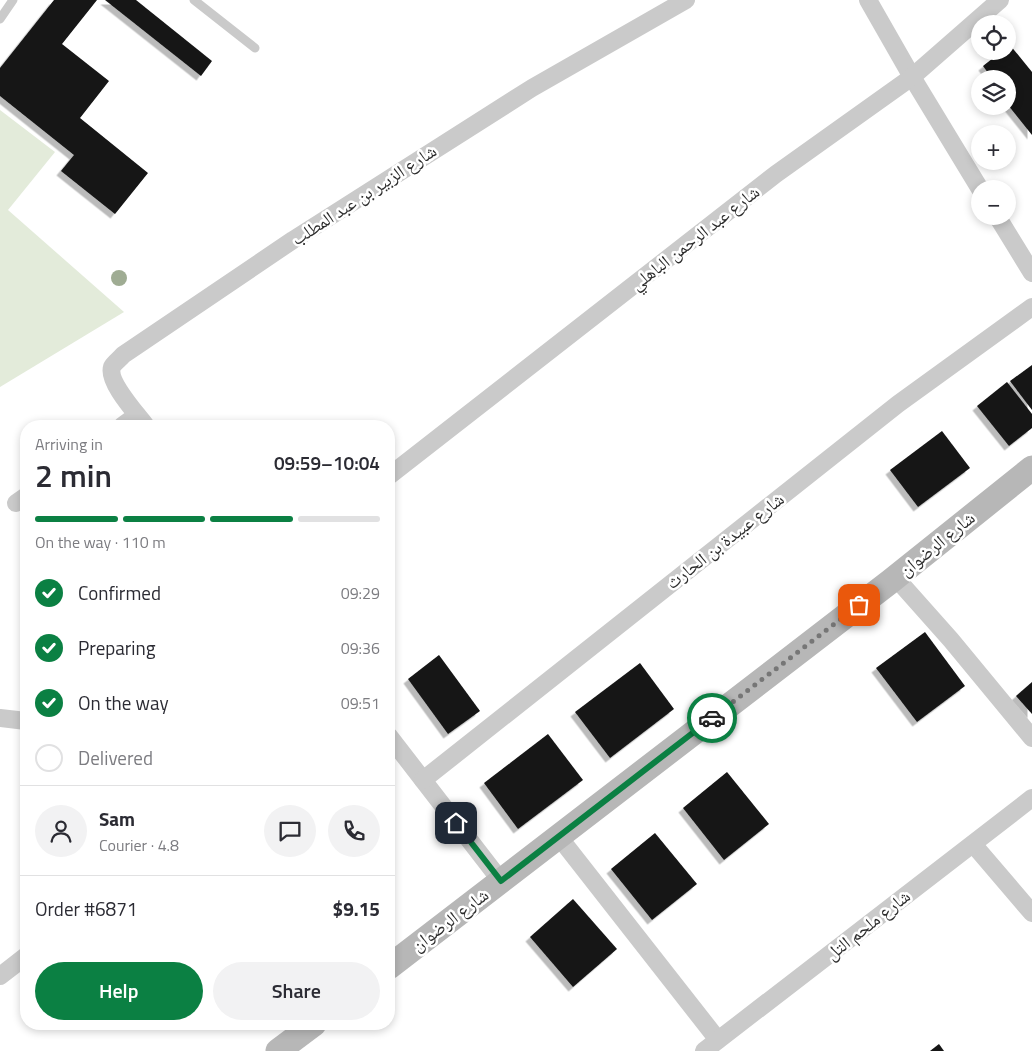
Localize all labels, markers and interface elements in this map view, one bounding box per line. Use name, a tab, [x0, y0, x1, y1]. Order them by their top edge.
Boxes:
map controls	[971, 15, 1016, 225]
button: locate	[971, 15, 1016, 60]
button: layers	[971, 70, 1016, 115]
button: +	[971, 125, 1016, 170]
street label: شارع الزبير بن عبد المطلب	[286, 137, 442, 252]
street label: شارع عبد الرحمن الباهلي	[624, 178, 766, 298]
button: −	[971, 180, 1016, 225]
text: Arriving in	[35, 432, 103, 456]
text: 09:59–10:04	[274, 448, 380, 477]
text: 2 min	[35, 451, 112, 499]
street label: شارع عبيدة بن الحارث	[660, 486, 790, 595]
street label: شارع الرضوان	[893, 504, 981, 583]
text: On the way · 110 m	[35, 530, 166, 554]
text: Confirmed	[78, 578, 161, 607]
icon: check	[35, 579, 63, 607]
text: 09:29	[341, 581, 380, 605]
pin	[838, 584, 880, 626]
icon: bag	[845, 591, 873, 619]
text: Preparing	[78, 633, 155, 662]
icon: check	[35, 634, 63, 662]
text: 09:36	[341, 636, 380, 660]
text: On the way	[78, 688, 169, 717]
icon: check	[35, 689, 63, 717]
text: 09:51	[341, 691, 380, 715]
courier	[687, 693, 737, 743]
icon: car	[698, 704, 726, 732]
text: Delivered	[78, 743, 153, 772]
pin	[435, 802, 477, 844]
text: Sam	[99, 804, 135, 833]
button: person	[35, 805, 87, 857]
button: chat	[264, 805, 316, 857]
button: phone	[328, 805, 380, 857]
icon: home	[442, 809, 470, 837]
text: Courier · 4.8	[99, 833, 179, 857]
street label: شارع الرضوان	[405, 881, 494, 958]
street label: شارع ملحم التل	[819, 883, 916, 966]
text: Order #6871	[35, 894, 137, 923]
text: $9.15	[333, 894, 380, 923]
button: Help	[35, 962, 203, 1020]
button: Share	[213, 962, 380, 1020]

